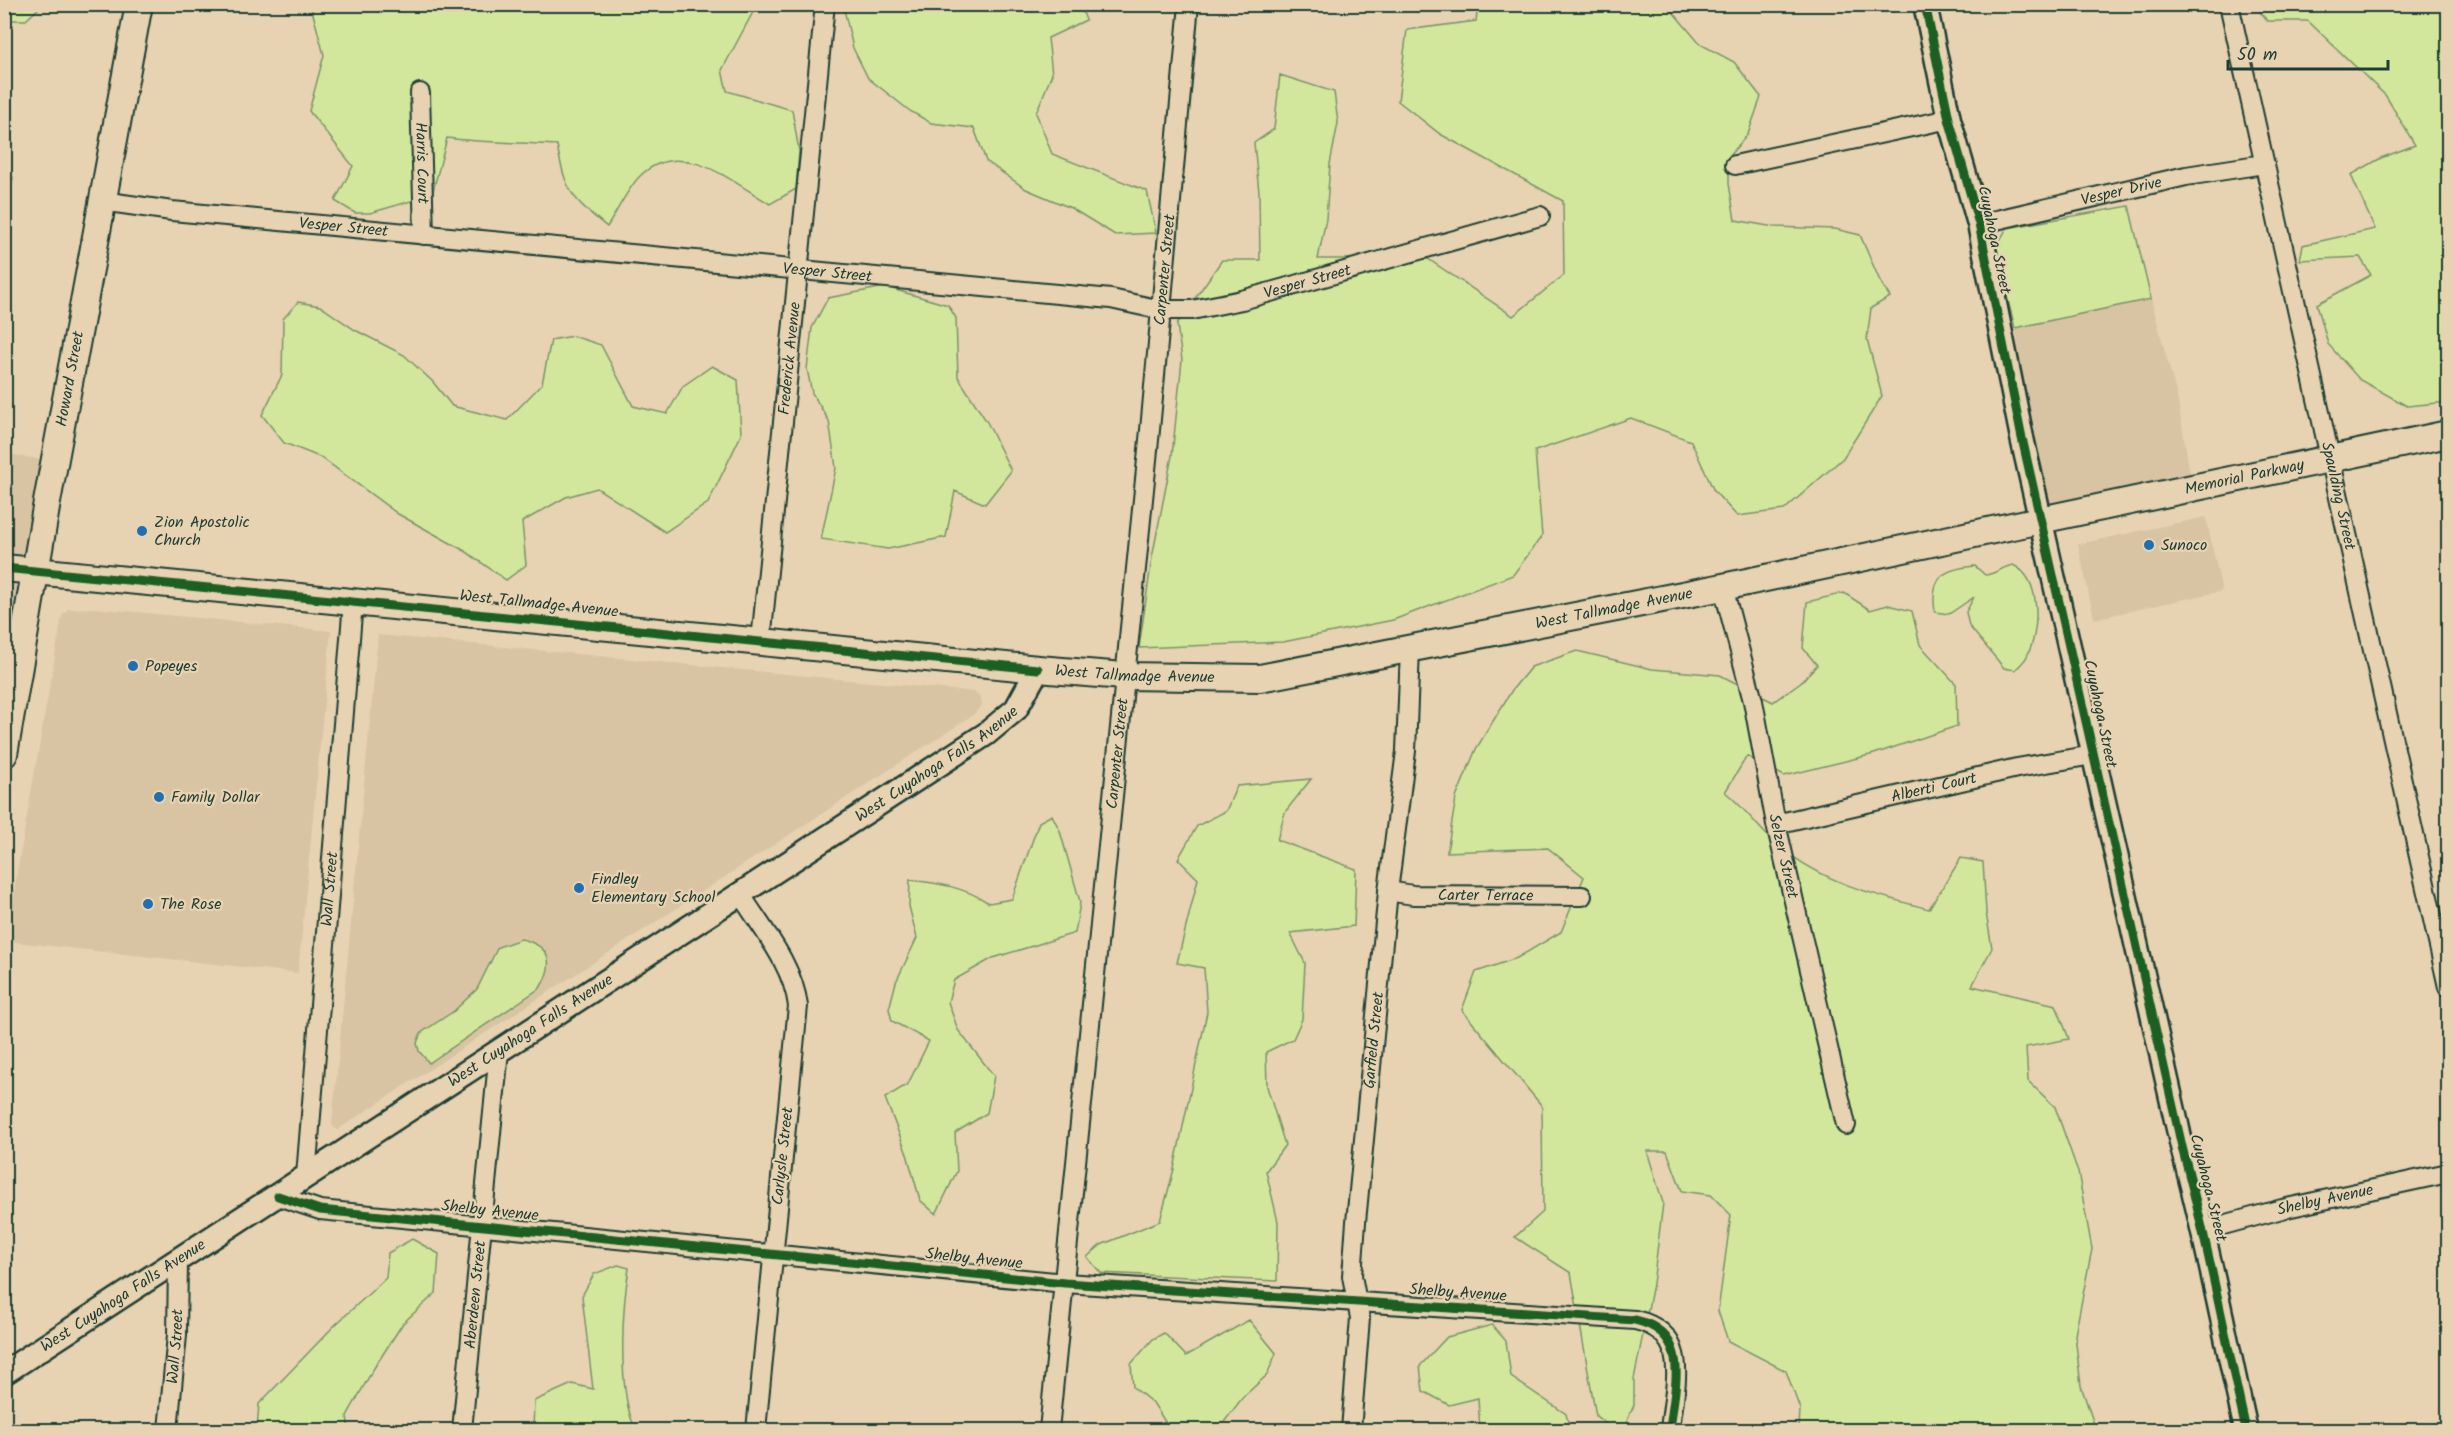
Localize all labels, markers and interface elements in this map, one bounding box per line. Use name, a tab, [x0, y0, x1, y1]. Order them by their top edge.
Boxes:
scale bar	[2228, 33, 2388, 71]
text: 50 m	[2237, 41, 2277, 70]
street label: Harris Court	[408, 122, 436, 205]
street label: Vesper Drive	[2078, 170, 2164, 213]
street label: Cuyahoga Street	[1970, 183, 2018, 297]
street label: Vesper Street	[298, 210, 390, 244]
street label: Carpenter Street	[1147, 212, 1182, 326]
street label: Vesper Street	[782, 256, 874, 289]
street label: Vesper Street	[1261, 257, 1355, 306]
street label: Frederick Avenue	[771, 301, 807, 416]
street label: Howard Street	[49, 328, 91, 428]
street label: Spaulding Street	[2314, 439, 2363, 553]
street label: Memorial Parkway	[2182, 452, 2307, 502]
place label: Zion Apostolic Church	[154, 510, 250, 553]
marker: Zion Apostolic Church	[135, 524, 149, 538]
place label: Sunoco	[2161, 533, 2207, 558]
marker: Sunoco	[2142, 538, 2156, 552]
street label: West Tallmadge Avenue	[1533, 581, 1695, 636]
street label: West Tallmadge Avenue	[458, 583, 620, 625]
place label: Popeyes	[145, 654, 197, 679]
street label: Cuyahoga Street	[2076, 657, 2124, 771]
street label: West Tallmadge Avenue	[1054, 658, 1215, 690]
marker: Popeyes	[126, 659, 140, 673]
street label: Carpenter Street	[1099, 696, 1135, 810]
street label: West Cuyahoga Falls Avenue	[850, 699, 1024, 829]
street label: Alberti Court	[1889, 765, 1980, 809]
place label: Family Dollar	[171, 785, 261, 810]
marker: Family Dollar	[152, 790, 166, 804]
street label: Selzer Street	[1762, 812, 1806, 902]
street label: Wall Street	[314, 850, 345, 927]
place label: Findley Elementary School	[591, 867, 716, 910]
marker: Findley Elementary School	[572, 881, 586, 895]
street label: Carter Terrace	[1438, 883, 1534, 908]
place label: The Rose	[160, 892, 221, 917]
marker: The Rose	[141, 897, 155, 911]
street label: West Cuyahoga Falls Avenue	[443, 967, 618, 1094]
street label: Garfield Street	[1356, 990, 1391, 1090]
street label: Carlysle Street	[765, 1105, 801, 1206]
street label: Cuyahoga Street	[2183, 1132, 2234, 1245]
street label: Shelby Avenue	[2274, 1177, 2376, 1222]
street label: Shelby Avenue	[440, 1193, 540, 1229]
street label: West Cuyahoga Falls Avenue	[35, 1232, 211, 1359]
street label: Aberdeen Street	[457, 1239, 493, 1350]
street label: Shelby Avenue	[924, 1241, 1024, 1277]
street label: Shelby Avenue	[1408, 1277, 1508, 1309]
street label: Wall Street	[160, 1308, 190, 1385]

